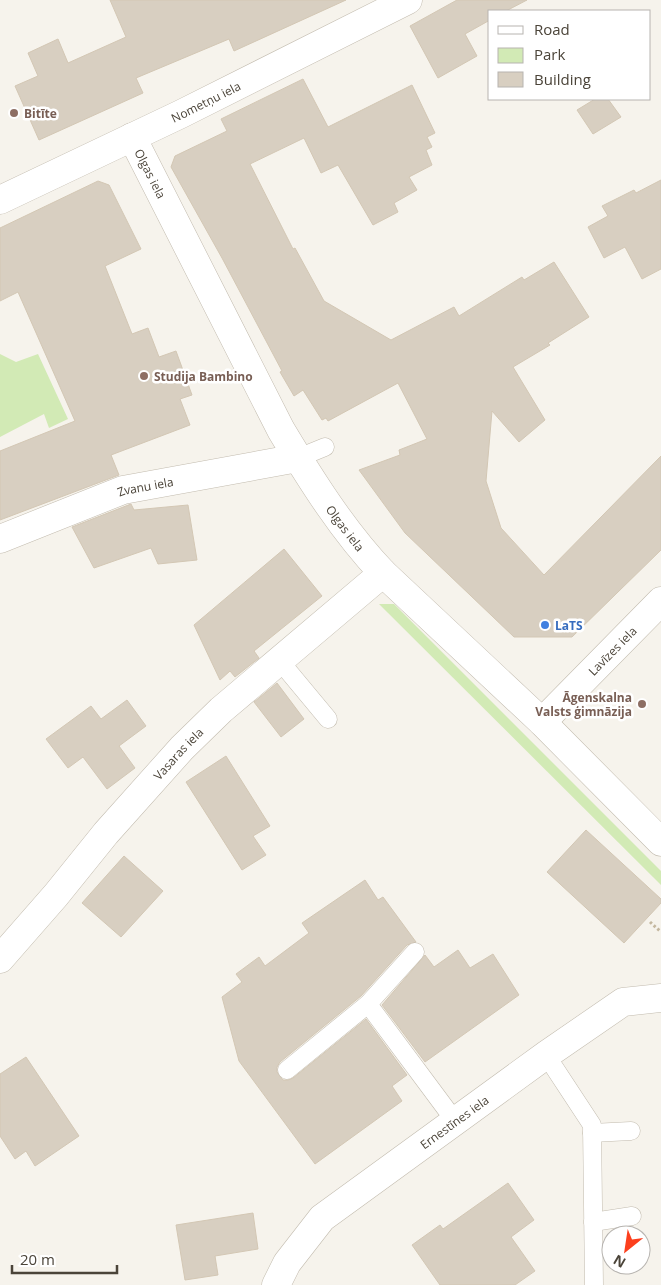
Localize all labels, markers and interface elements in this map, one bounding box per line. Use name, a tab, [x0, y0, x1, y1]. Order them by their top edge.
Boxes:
legend	[488, 10, 651, 100]
text: Road	[534, 19, 570, 39]
text: Park	[534, 44, 565, 64]
text: Building	[534, 69, 591, 89]
street label: Nometņu iela	[168, 77, 243, 126]
place label: Bitīte	[24, 105, 57, 122]
marker: Bitīte	[8, 107, 20, 119]
street label: Olgas iela	[131, 146, 170, 201]
place label: Studija Bambino	[154, 368, 253, 385]
marker: Studija Bambino	[138, 370, 150, 382]
street label: Zvanu iela	[114, 472, 175, 500]
street label: Olgas iela	[323, 501, 368, 555]
place label: LaTS	[555, 617, 583, 634]
marker: LaTS	[539, 619, 551, 631]
street label: Lavīzes iela	[584, 622, 640, 679]
place label: Āgenskalna Valsts ģimnāzija	[535, 689, 632, 720]
marker: Āgenskalna Valsts ģimnāzija	[636, 698, 648, 710]
street label: Vasaras iela	[149, 724, 207, 783]
street label: Ernestīnes iela	[416, 1091, 492, 1153]
north arrow	[601, 1225, 651, 1275]
scale bar	[12, 1242, 118, 1274]
text: 20 m	[20, 1249, 55, 1269]
text: N	[610, 1251, 629, 1273]

